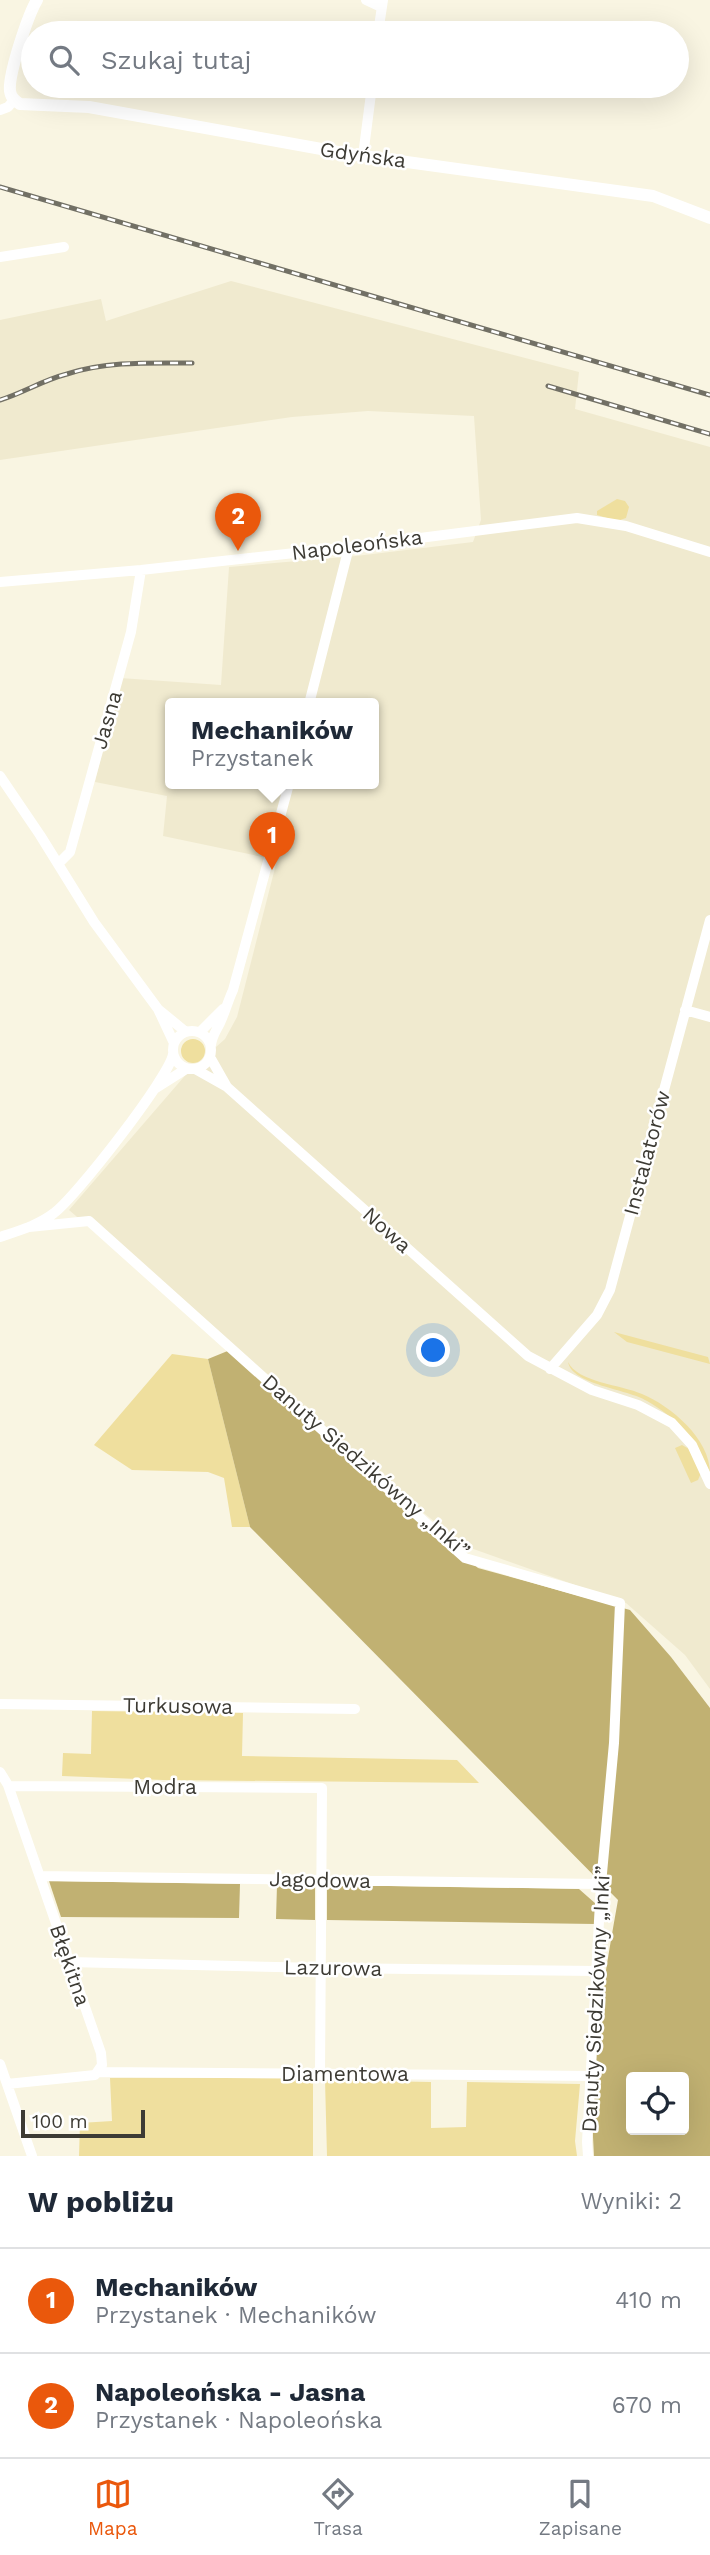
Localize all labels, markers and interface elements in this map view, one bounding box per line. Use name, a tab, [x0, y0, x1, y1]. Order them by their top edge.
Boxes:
search box	[21, 21, 689, 98]
icon: search	[45, 41, 83, 79]
text: Szukaj tutaj	[101, 45, 251, 75]
street label: Gdyńska	[318, 136, 408, 173]
pin: 2	[215, 493, 261, 551]
street label: Napoleońska	[290, 524, 424, 565]
street label: Jasna	[86, 688, 127, 752]
popup	[165, 698, 379, 789]
text: Mechaników	[191, 715, 353, 745]
text: Przystanek	[191, 745, 313, 772]
pin: 1	[249, 812, 295, 870]
street label: Instalatorów	[618, 1088, 675, 1218]
street label: Nowa	[358, 1201, 417, 1258]
your location	[416, 1333, 450, 1367]
street label: Danuty Siedzikówny „Inki”	[257, 1369, 475, 1563]
street label: Turkusowa	[123, 1692, 233, 1719]
street label: Modra	[133, 1774, 197, 1799]
street label: Danuty Siedzikówny „Inki”	[576, 1865, 615, 2133]
street label: Jagodowa	[269, 1866, 371, 1893]
street label: Błękitna	[45, 1921, 96, 2009]
street label: Lazurowa	[284, 1954, 382, 1981]
street label: Diamentowa	[281, 2061, 409, 2086]
map controls	[626, 2072, 689, 2135]
button: locate	[626, 2072, 689, 2135]
scale bar	[21, 2107, 145, 2139]
text: 100 m	[32, 2110, 88, 2133]
text: W pobliżu	[28, 2184, 174, 2219]
text: Wyniki: 2	[580, 2188, 682, 2215]
text: Mechaników	[95, 2272, 257, 2302]
text: 1	[46, 2287, 56, 2314]
text: 410 m	[615, 2287, 682, 2314]
text: Przystanek · Mechaników	[95, 2302, 376, 2329]
text: Napoleońska - Jasna	[95, 2377, 365, 2407]
text: 2	[44, 2392, 58, 2419]
text: 670 m	[612, 2392, 682, 2419]
text: Przystanek · Napoleońska	[95, 2407, 382, 2434]
tab: Mapa	[88, 2475, 138, 2540]
tab: Trasa	[314, 2475, 363, 2540]
tab: Zapisane	[539, 2475, 622, 2540]

